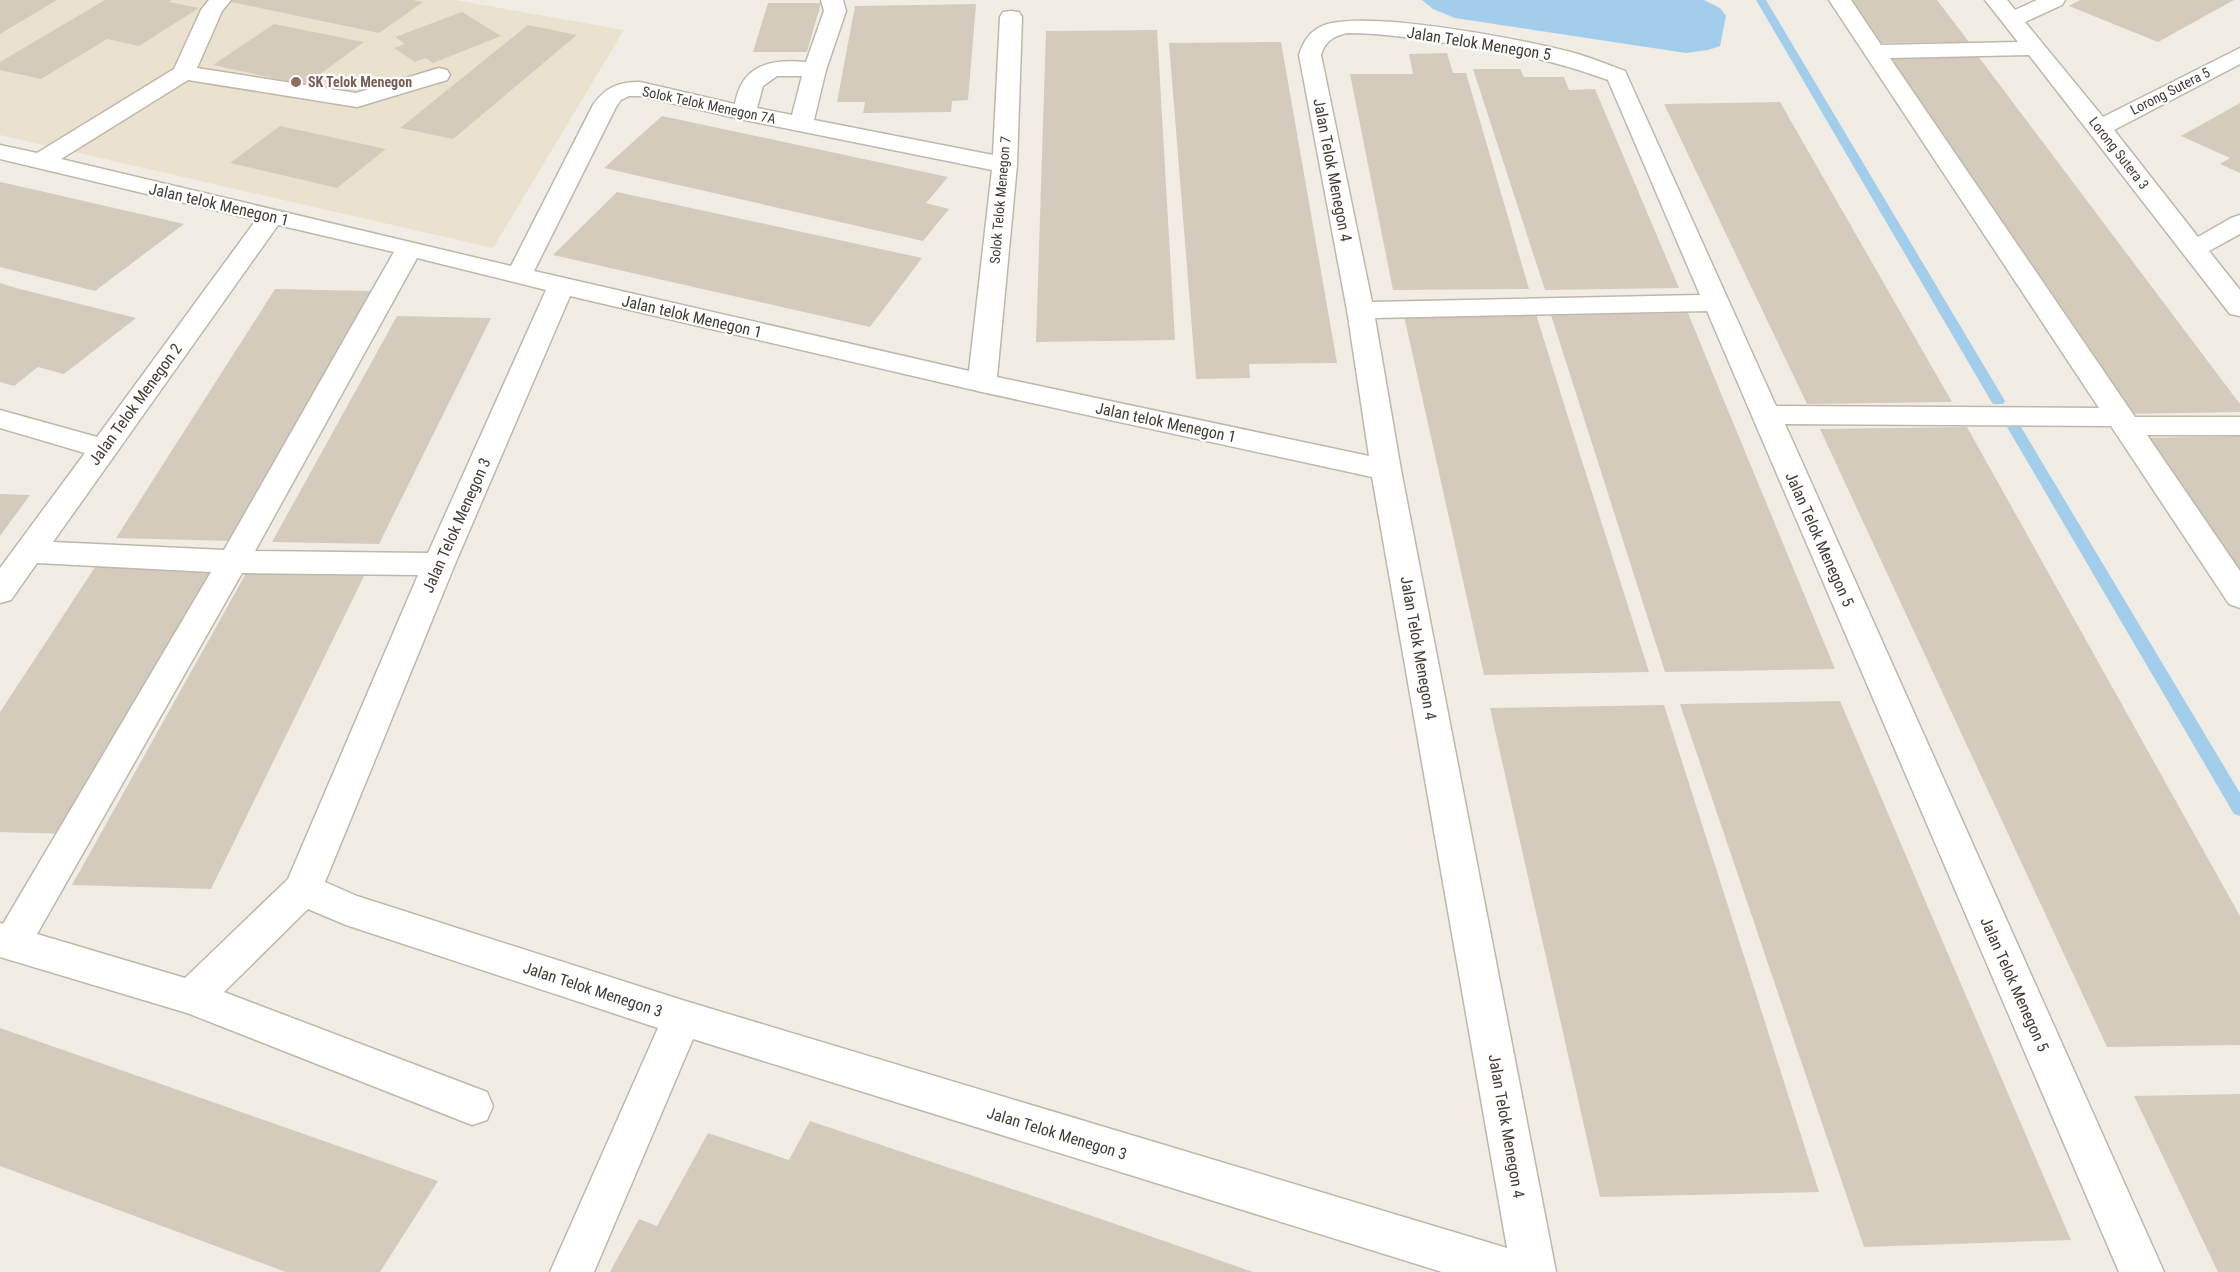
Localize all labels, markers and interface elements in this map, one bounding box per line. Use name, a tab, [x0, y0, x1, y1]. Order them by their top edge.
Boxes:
street label: Jalan Telok Menegon 5	[1406, 23, 1552, 64]
street label: Lorong Sutera 5	[2127, 64, 2213, 118]
place label: SK Telok Menegon	[308, 74, 412, 90]
marker: SK Telok Menegon	[289, 75, 303, 89]
street label: Solok Telok Menegon 7A	[641, 83, 777, 127]
street label: Jalan Telok Menegon 4	[1309, 97, 1356, 243]
street label: Lorong Sutera 3	[2086, 114, 2152, 192]
street label: Solok Telok Menegon 7	[986, 135, 1014, 264]
street label: Jalan telok Menegon 1	[147, 179, 291, 230]
street label: Jalan telok Menegon 1	[620, 291, 764, 342]
street label: Jalan Telok Menegon 2	[85, 340, 186, 469]
street label: Jalan telok Menegon 1	[1094, 398, 1238, 447]
street label: Jalan Telok Menegon 3	[418, 455, 495, 596]
street label: Jalan Telok Menegon 5	[1781, 469, 1858, 610]
street label: Jalan Telok Menegon 4	[1397, 575, 1441, 722]
street label: Jalan Telok Menegon 5	[1976, 914, 2053, 1055]
street label: Jalan Telok Menegon 3	[521, 958, 665, 1021]
street label: Jalan Telok Menegon 4	[1485, 1053, 1529, 1200]
street label: Jalan Telok Menegon 3	[984, 1103, 1129, 1164]

